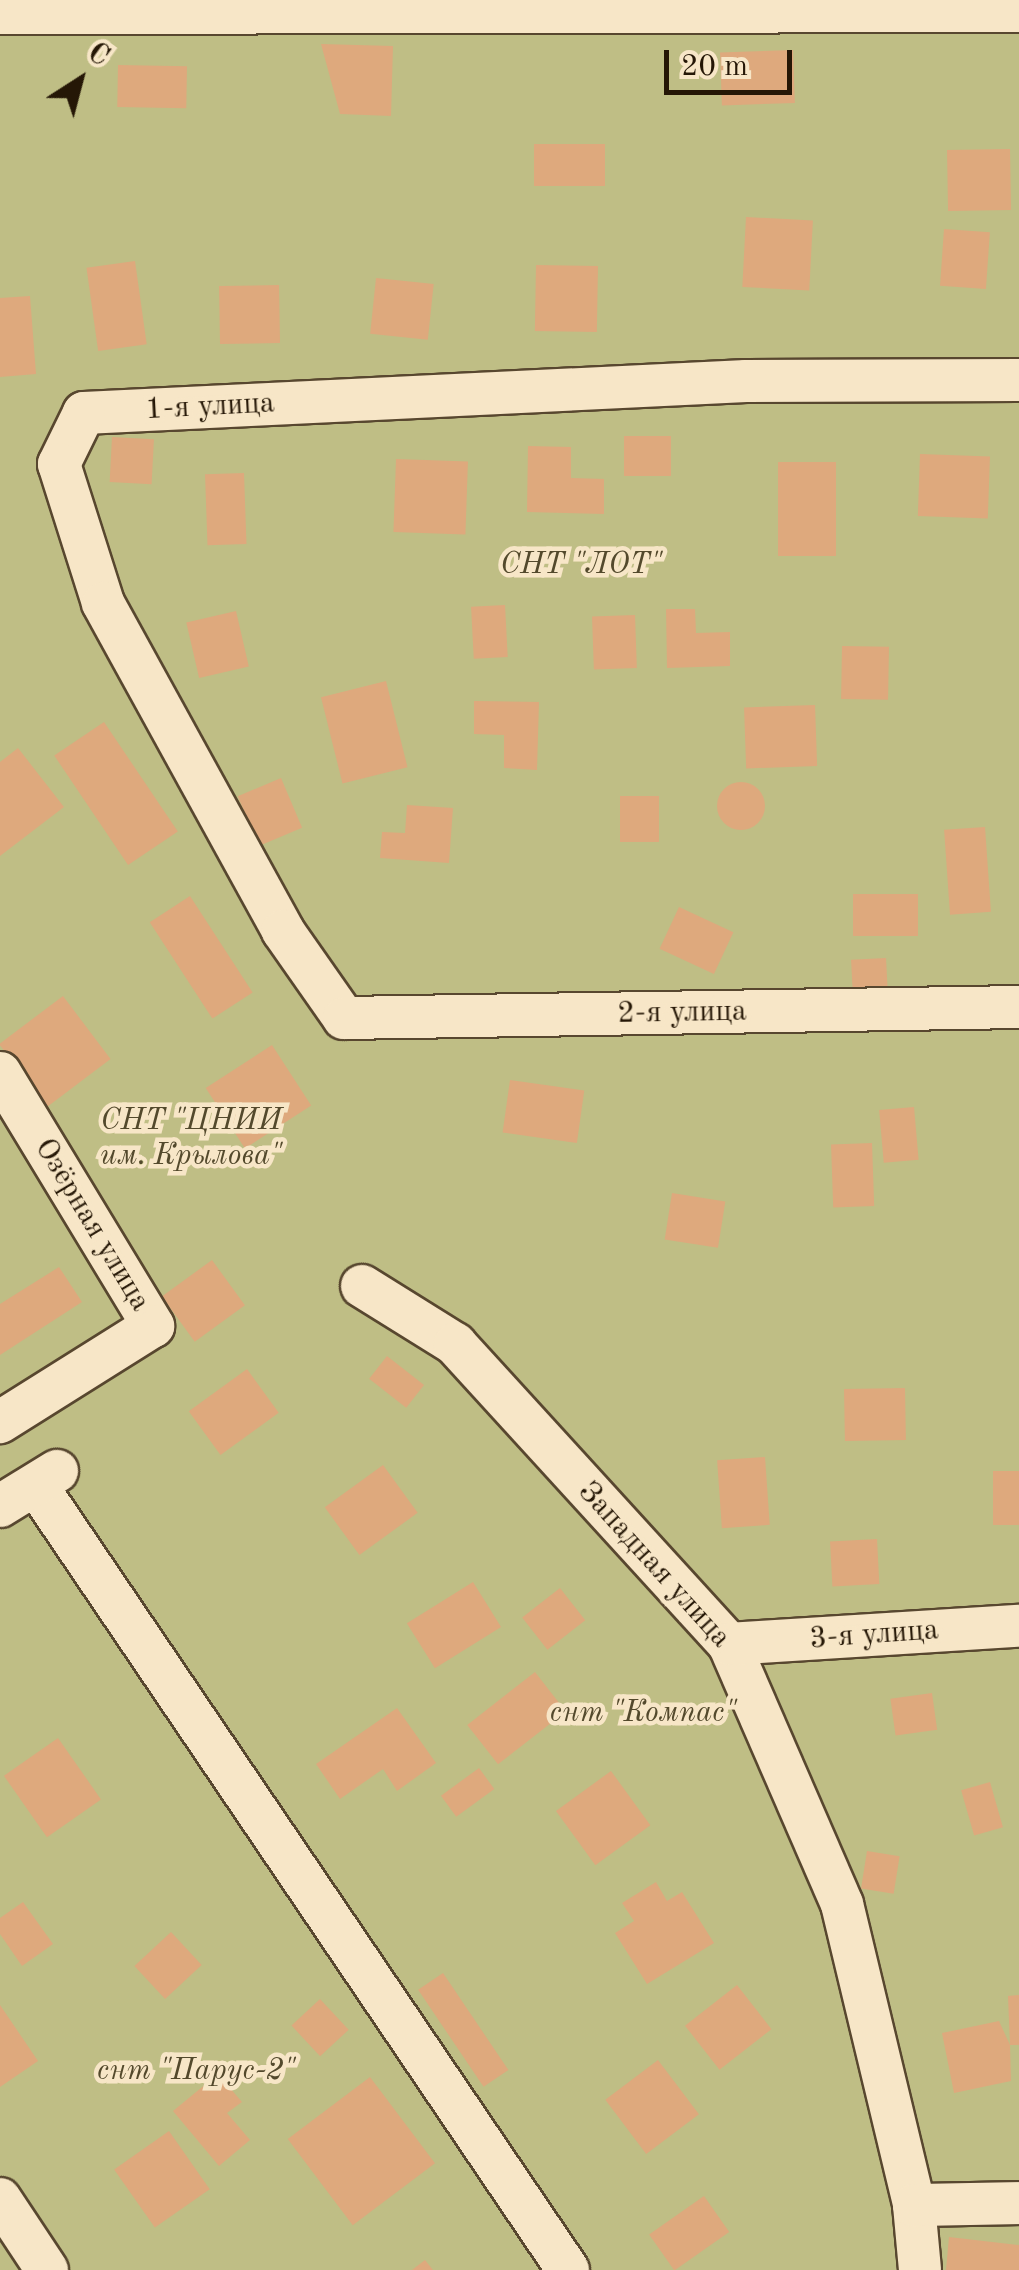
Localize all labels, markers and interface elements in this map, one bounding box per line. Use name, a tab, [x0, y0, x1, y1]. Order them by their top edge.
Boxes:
north arrow	[30, 30, 130, 130]
scale bar	[669, 30, 796, 92]
text: С	[82, 39, 113, 72]
text: 20 m	[681, 52, 748, 82]
street label: 1-я улица	[145, 386, 275, 428]
park label: СНТ "ЛОТ"	[500, 547, 662, 583]
street label: 2-я улица	[617, 994, 747, 1032]
park label: СНТ "ЦНИИ им. Крылова"	[100, 1103, 282, 1174]
street label: Озёрная улица	[26, 1132, 158, 1318]
street label: Западная улица	[570, 1474, 738, 1656]
street label: 3-я улица	[808, 1613, 940, 1657]
park label: снт "Компас"	[549, 1695, 737, 1731]
park label: снт "Парус-2"	[97, 2053, 295, 2089]

